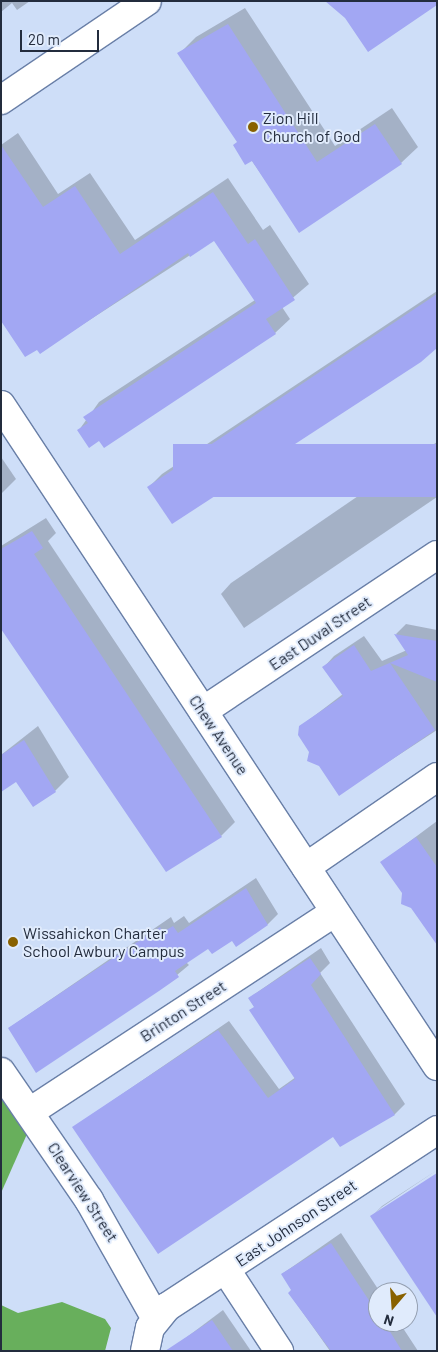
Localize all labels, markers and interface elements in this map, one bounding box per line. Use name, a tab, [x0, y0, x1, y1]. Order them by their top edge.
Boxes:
scale bar	[22, 20, 101, 52]
text: 20 m	[28, 30, 60, 48]
place label: Zion Hill Church of God	[263, 108, 361, 146]
marker: Zion Hill Church of God	[247, 121, 259, 133]
street label: East Duval Street	[265, 592, 375, 674]
street label: Chew Avenue	[185, 691, 253, 779]
place label: Wissahickon Charter School Awbury Campus	[23, 923, 185, 961]
marker: Wissahickon Charter School Awbury Campus	[7, 936, 19, 948]
street label: Brinton Street	[137, 976, 229, 1046]
street label: Clearview Street	[44, 1139, 122, 1245]
street label: East Johnson Street	[232, 1175, 360, 1271]
north arrow	[368, 1282, 418, 1332]
text: N	[381, 1311, 396, 1330]

